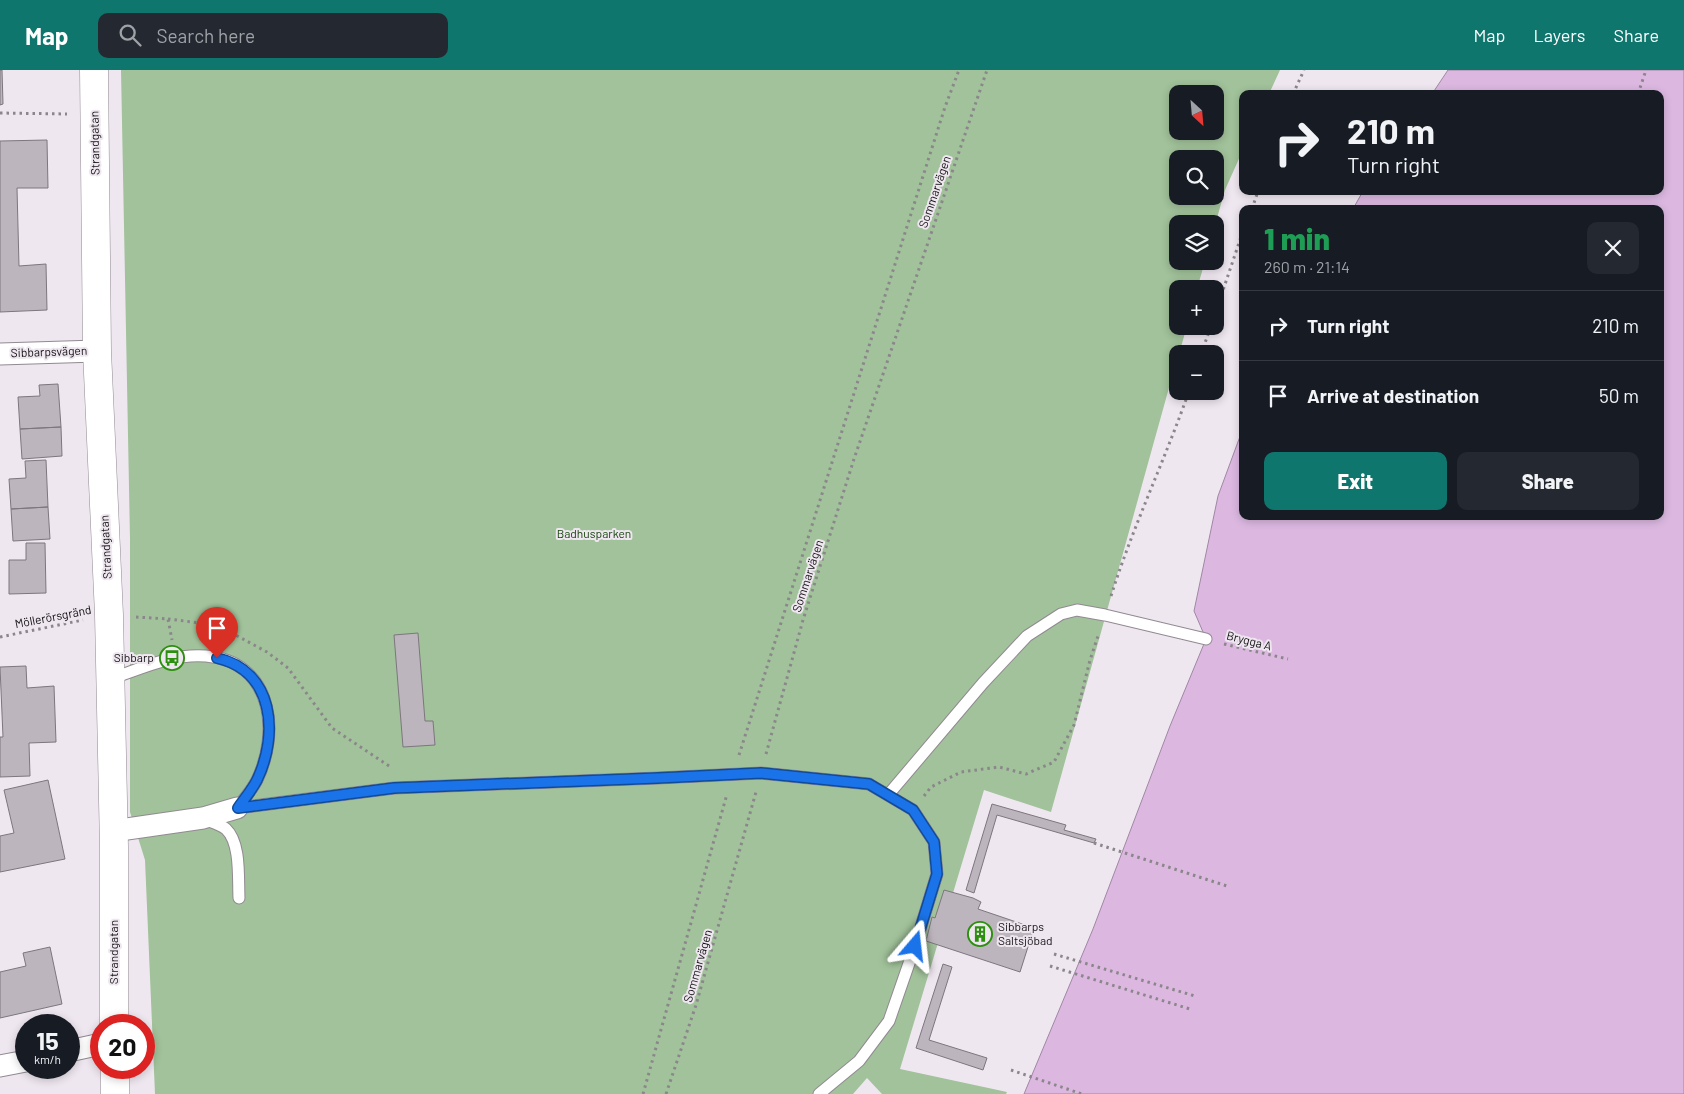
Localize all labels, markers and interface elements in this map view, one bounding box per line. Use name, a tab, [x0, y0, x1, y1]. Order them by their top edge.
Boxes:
search box	[98, 13, 448, 58]
text: Map	[25, 21, 68, 50]
icon: search	[116, 21, 144, 49]
text: Search here	[156, 24, 255, 47]
text: Map	[1473, 24, 1505, 46]
text: Layers	[1533, 24, 1586, 46]
text: Share	[1614, 24, 1659, 46]
north arrow	[1169, 85, 1224, 140]
map controls	[1169, 85, 1224, 400]
text: 210 m	[1347, 109, 1435, 151]
icon: right	[1264, 110, 1329, 175]
street label: Strandgatan	[86, 111, 102, 175]
button: search	[1169, 150, 1224, 205]
text: Turn right	[1347, 151, 1440, 177]
street label: Sommarvägen	[915, 154, 953, 230]
button: layers	[1169, 215, 1224, 270]
text: 1 min	[1264, 220, 1330, 256]
button: close	[1587, 222, 1639, 274]
text: 260 m · 21:14	[1264, 257, 1350, 276]
button: +	[1169, 280, 1224, 335]
icon: right	[1264, 312, 1292, 340]
text: Turn right	[1307, 314, 1389, 337]
text: 210 m	[1592, 314, 1639, 337]
street label: Sibbarpsvägen	[10, 343, 88, 359]
button: −	[1169, 345, 1224, 400]
icon: arrive	[1264, 382, 1292, 410]
text: Arrive at destination	[1307, 384, 1479, 407]
text: 50 m	[1599, 384, 1639, 407]
button: Exit	[1264, 452, 1447, 510]
button: Share	[1457, 452, 1639, 510]
street label: Strandgatan	[96, 515, 114, 580]
park label: Badhusparken	[557, 526, 631, 540]
street label: Sommarvägen	[789, 538, 825, 614]
street label: Möllerörsgränd	[13, 602, 92, 630]
pin	[196, 607, 238, 658]
icon: arrive	[203, 614, 231, 642]
street label: Brygga A	[1225, 628, 1273, 652]
bus stop icon: Sibbarp	[159, 645, 185, 671]
place label: Sibbarp	[114, 650, 154, 664]
position arrow	[888, 919, 940, 971]
place label: Sibbarps Saltsjöbad	[998, 919, 1053, 947]
street label: Strandgatan	[106, 920, 120, 984]
building icon: Sibbarps Saltsjöbad	[967, 921, 993, 947]
street label: Sommarvägen	[680, 928, 714, 1004]
speed limit sign: 20	[90, 1014, 155, 1079]
text: 15	[36, 1025, 59, 1055]
text: km/h	[34, 1052, 61, 1066]

